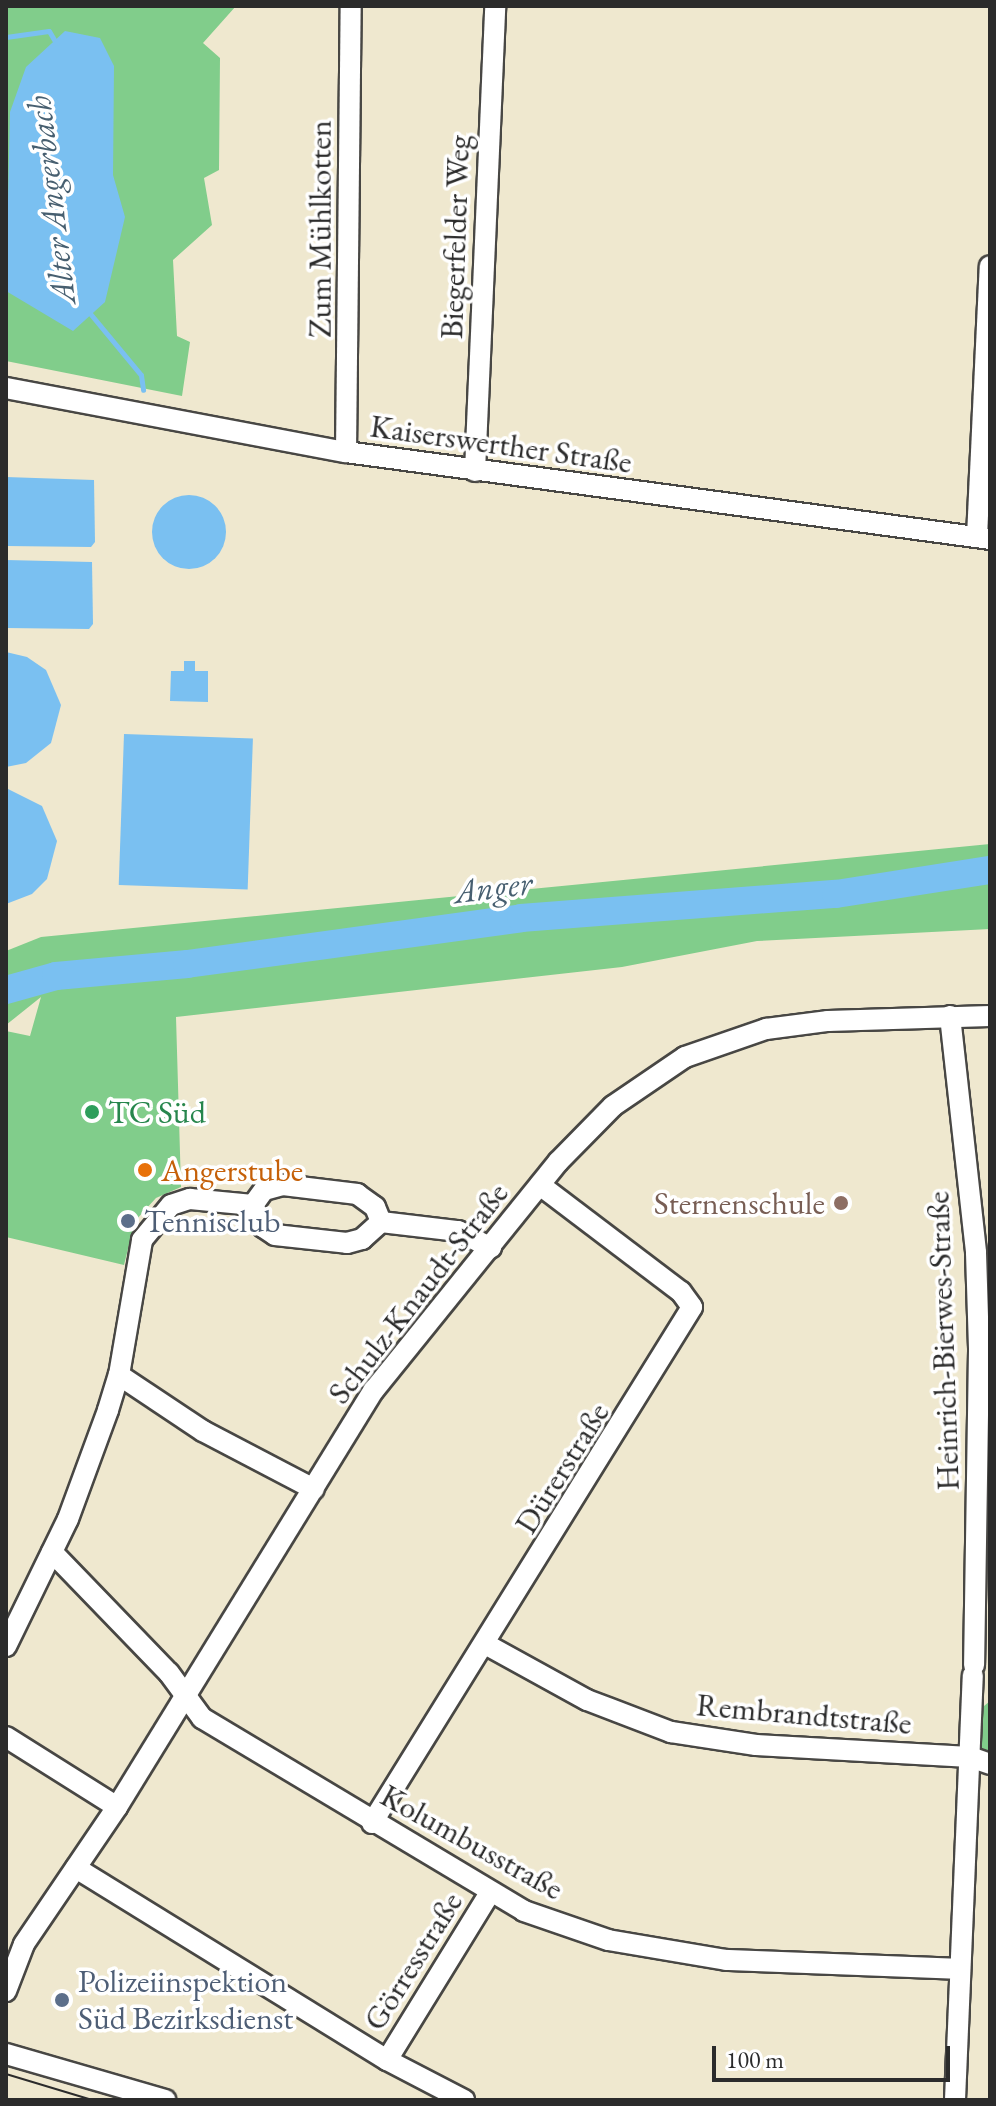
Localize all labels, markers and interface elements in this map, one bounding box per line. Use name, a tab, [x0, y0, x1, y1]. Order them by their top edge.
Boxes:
water label: Alter Angerbach	[18, 93, 84, 307]
street label: Zum Mühlkotten	[301, 120, 339, 338]
street label: Biegerfelder Weg	[432, 134, 478, 340]
street label: Kaiserswerther Straße	[368, 407, 634, 481]
water label: Anger	[452, 862, 534, 912]
place label: TC Süd	[108, 1093, 206, 1131]
marker: TC Süd	[83, 1103, 101, 1121]
place label: Angerstube	[161, 1151, 303, 1189]
marker: Angerstube	[136, 1161, 154, 1179]
street label: Schulz-Knaudt-Straße	[320, 1175, 516, 1411]
place label: Sternenschule	[654, 1184, 825, 1222]
street label: Heinrich-Bierwes-Straße	[919, 1191, 967, 1491]
marker: Sternenschule	[832, 1194, 850, 1212]
place label: Tennisclub	[144, 1202, 281, 1240]
marker: Tennisclub	[119, 1212, 137, 1230]
street label: Dürerstraße	[507, 1395, 617, 1541]
street label: Rembrandtstraße	[695, 1685, 913, 1743]
street label: Kolumbusstraße	[374, 1776, 570, 1908]
street label: Görresstraße	[355, 1885, 471, 2037]
place label: Polizeiinspektion Süd Bezirksdienst	[78, 1963, 293, 2038]
marker: Polizeiinspektion Süd Bezirksdienst	[53, 1991, 71, 2009]
scale bar	[716, 2030, 954, 2080]
text: 100 m	[726, 2044, 784, 2075]

